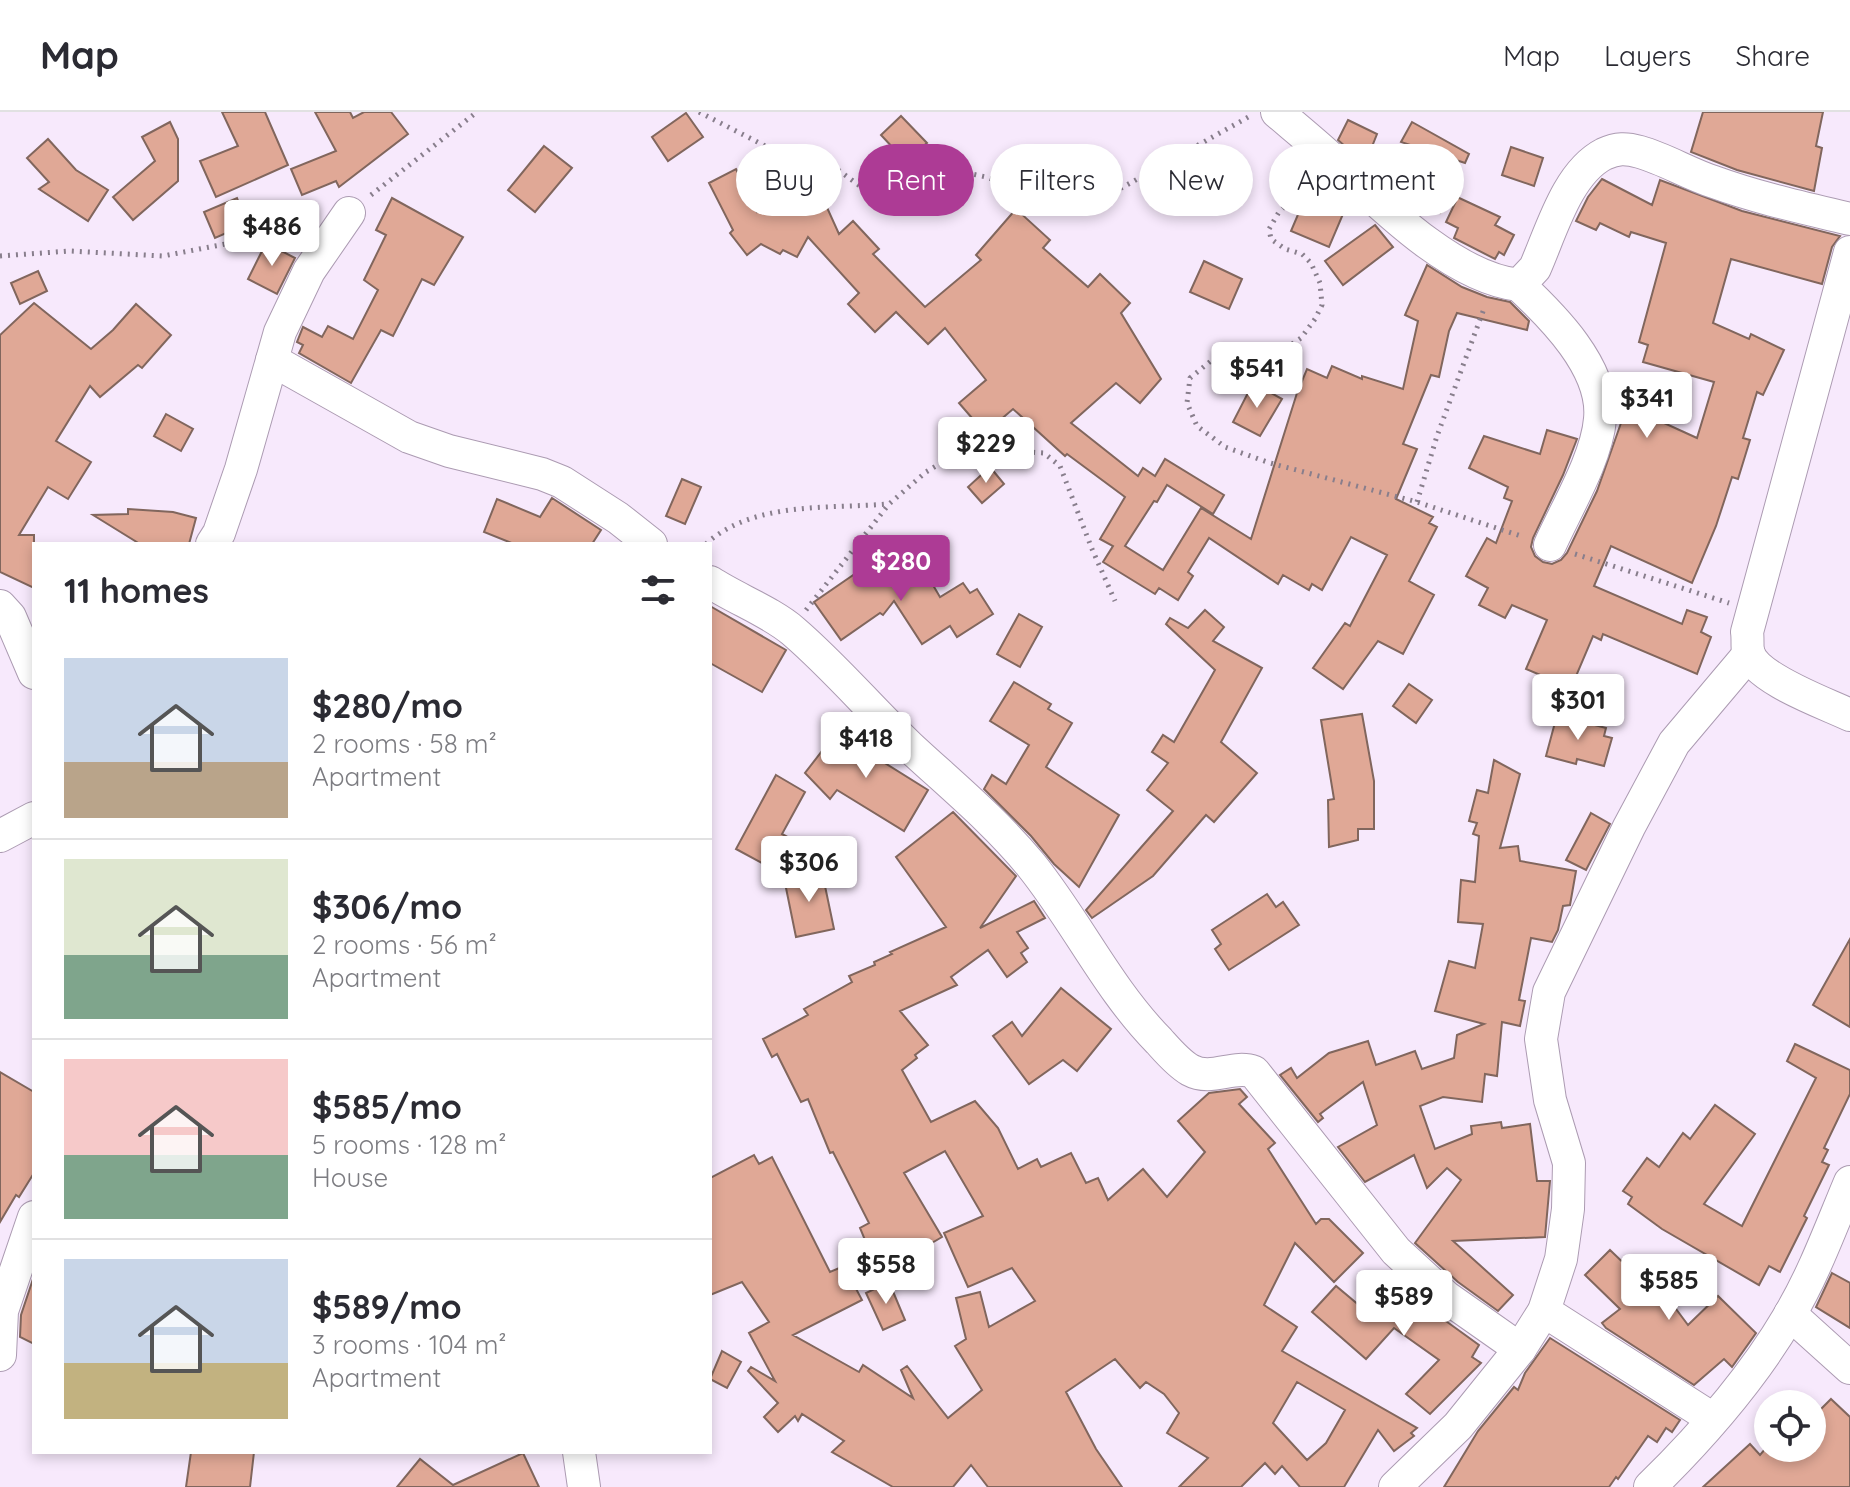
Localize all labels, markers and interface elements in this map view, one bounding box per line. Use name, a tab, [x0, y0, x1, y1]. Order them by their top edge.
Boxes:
text: Map	[40, 31, 119, 79]
text: Map	[1503, 38, 1560, 73]
text: Layers	[1604, 38, 1691, 73]
text: Share	[1735, 38, 1810, 73]
chip: Buy	[736, 144, 842, 216]
chip: Rent	[858, 144, 974, 216]
chip: Filters	[990, 144, 1123, 216]
chip: New	[1139, 144, 1253, 216]
chip: Apartment	[1269, 144, 1464, 216]
pin: $486	[225, 200, 319, 268]
text: $486	[242, 209, 302, 242]
pin: $541	[1210, 342, 1304, 410]
text: $541	[1229, 351, 1285, 384]
pin: $341	[1600, 372, 1694, 440]
text: $341	[1620, 381, 1674, 414]
pin: $229	[939, 417, 1033, 485]
text: $229	[956, 426, 1016, 459]
pin: $280	[854, 535, 948, 603]
text: $280	[871, 544, 931, 577]
icon: filters	[636, 568, 680, 612]
text: 11 homes	[64, 569, 209, 612]
pin: $301	[1531, 674, 1625, 742]
text: $301	[1550, 683, 1606, 716]
text: $280/mo	[312, 684, 463, 727]
icon: home	[128, 690, 224, 786]
pin: $418	[819, 712, 913, 780]
text: $418	[839, 721, 893, 754]
text: 2 rooms · 58 m²	[312, 727, 497, 760]
text: Apartment	[312, 760, 441, 793]
pin: $306	[762, 836, 856, 904]
text: $306	[779, 845, 839, 878]
text: $306/mo	[312, 885, 462, 928]
icon: home	[128, 891, 224, 987]
text: 2 rooms · 56 m²	[312, 928, 497, 961]
text: Apartment	[312, 961, 441, 994]
text: $585/mo	[312, 1085, 462, 1128]
icon: home	[128, 1091, 224, 1187]
text: 5 rooms · 128 m²	[312, 1128, 506, 1161]
text: House	[312, 1161, 388, 1194]
pin: $558	[839, 1238, 933, 1306]
text: $558	[856, 1247, 916, 1280]
pin: $585	[1622, 1254, 1716, 1322]
text: $585	[1639, 1263, 1699, 1296]
pin: $589	[1357, 1270, 1451, 1338]
text: $589	[1374, 1279, 1434, 1312]
text: $589/mo	[312, 1285, 462, 1328]
icon: home	[128, 1291, 224, 1387]
text: 3 rooms · 104 m²	[312, 1328, 507, 1361]
text: Apartment	[312, 1361, 441, 1394]
map controls	[1754, 1390, 1826, 1462]
button: locate	[1754, 1390, 1826, 1462]

